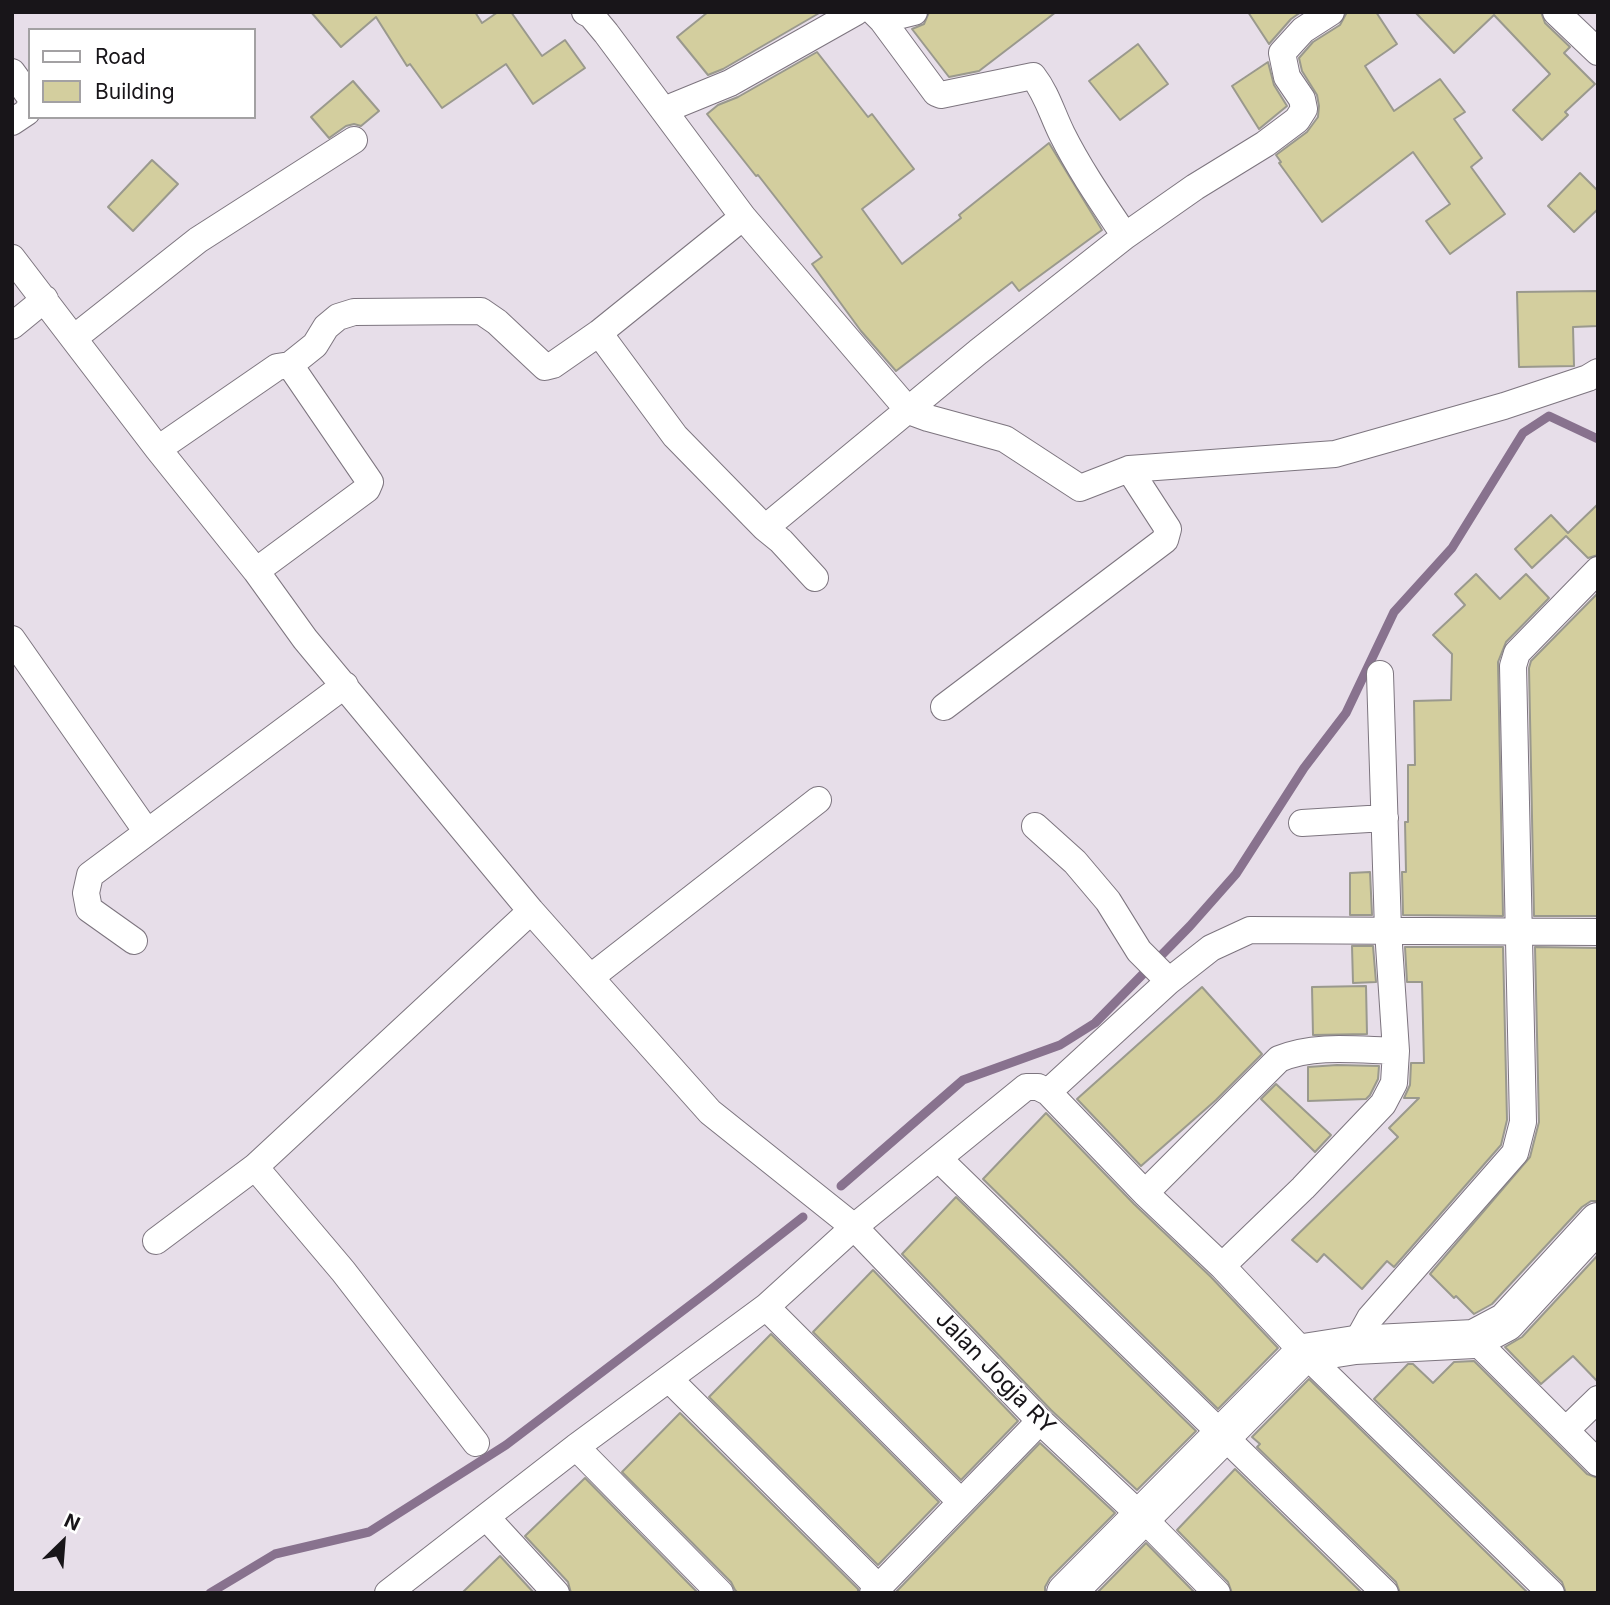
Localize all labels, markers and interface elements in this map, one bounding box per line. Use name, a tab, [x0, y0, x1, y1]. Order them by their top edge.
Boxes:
legend	[28, 28, 256, 119]
text: Road	[95, 44, 146, 69]
text: Building	[95, 79, 175, 104]
street label: Jalan Jogja RY	[929, 1306, 1061, 1440]
north arrow	[28, 1507, 98, 1577]
text: N	[61, 1509, 84, 1536]

